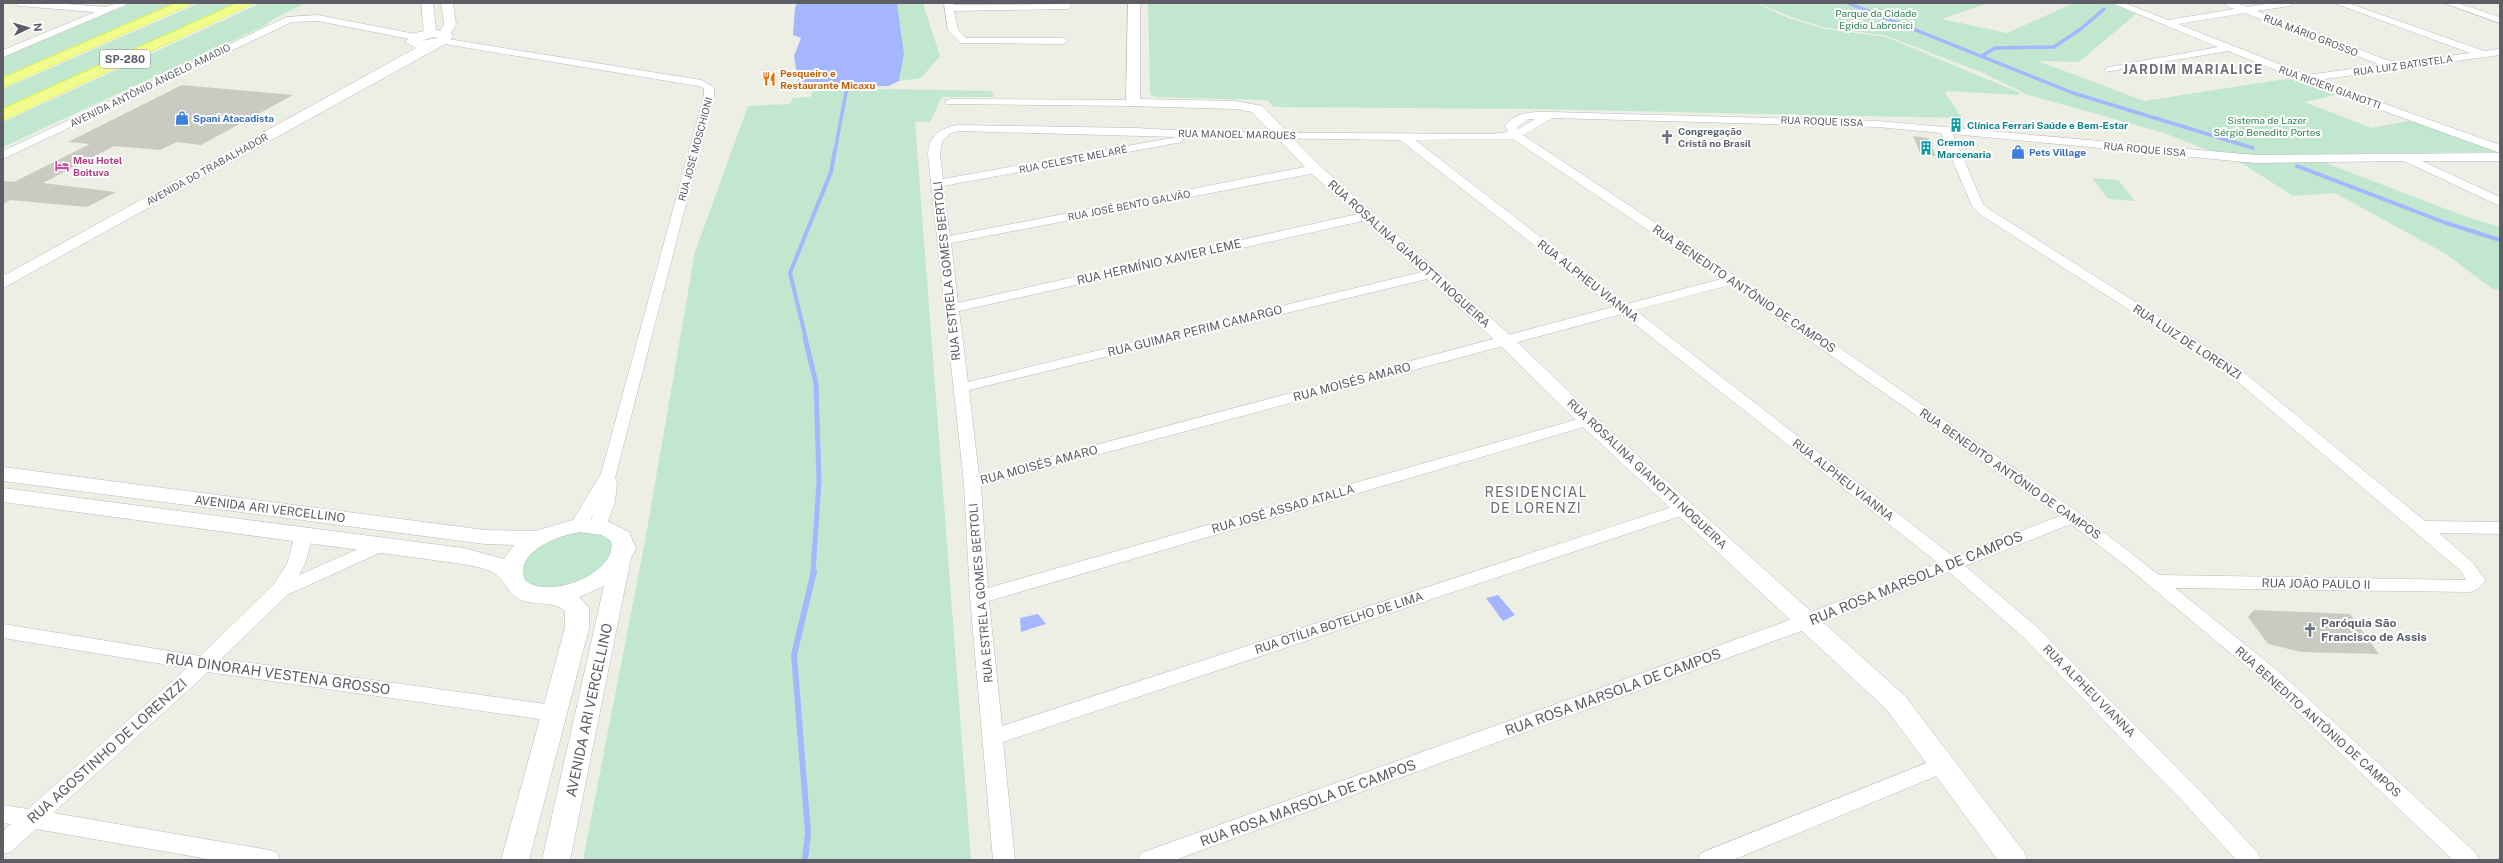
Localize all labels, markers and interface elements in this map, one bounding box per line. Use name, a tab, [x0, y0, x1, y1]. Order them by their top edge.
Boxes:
park label: Parque da Cidade Egidio Labronici	[1835, 7, 1917, 31]
north arrow	[8, 8, 48, 48]
street label: RUA MÁRIO GROSSO	[2262, 11, 2360, 59]
text: N	[32, 22, 44, 32]
street label: AVENIDA ANTÔNIO ÂNGELO AMADIO	[68, 41, 232, 129]
road number: SP-280	[100, 50, 150, 68]
street label: RUA LUIZ BATISTELA	[2352, 52, 2454, 78]
district label: JARDIM MARIALICE	[2123, 62, 2263, 77]
street label: RUA RICIERI GIANOTTI	[2277, 63, 2383, 111]
place label: Pesqueiro e Restaurante Micaxu	[780, 67, 876, 91]
restaurant icon: Pesqueiro e Restaurante Micaxu	[761, 71, 777, 87]
street label: RUA JOSÉ MOSCHIONI	[675, 96, 715, 202]
shop icon: Spani Atacadista	[174, 110, 190, 126]
place label: Spani Atacadista	[193, 112, 274, 124]
street label: RUA ROQUE ISSA	[1780, 114, 1864, 128]
park label: Sistema de Lazer Sérgio Benedito Portes	[2213, 114, 2321, 138]
building icon: Clínica Ferrari Saúde e Bem-Estar	[1948, 117, 1964, 133]
place label: Clínica Ferrari Saúde e Bem-Estar	[1967, 119, 2128, 131]
place label: Congregação Cristã no Brasil	[1678, 125, 1751, 149]
street label: RUA MANOEL MARQUES	[1178, 127, 1296, 141]
church icon: Congregação Cristã no Brasil	[1659, 129, 1675, 145]
street label: AVENIDA DO TRABALHADOR	[144, 130, 270, 208]
place label: Cremon Marcenaria	[1937, 136, 1992, 160]
street label: RUA ROQUE ISSA	[2103, 139, 2187, 159]
building icon: Cremon Marcenaria	[1918, 140, 1934, 156]
street label: RUA CELESTE MELARÉ	[1018, 143, 1128, 175]
shop icon: Pets Village	[2010, 144, 2026, 160]
place label: Pets Village	[2029, 146, 2086, 158]
place label: Meu Hotel Boituva	[73, 154, 122, 178]
hotel icon: Meu Hotel Boituva	[54, 158, 70, 174]
street label: RUA ROSALINA GIANOTTI NOGUEIRA	[1325, 177, 1493, 331]
street label: RUA ESTRELA GOMES BERTOLI	[931, 181, 963, 361]
street label: RUA JOSÉ BENTO GALVÃO	[1067, 187, 1191, 223]
street label: RUA BENEDITO ANTÔNIO DE CAMPOS	[1650, 222, 1838, 356]
street label: RUA HERMÍNIO XAVIER LEME	[1075, 236, 1243, 288]
street label: RUA ALPHEU VIANNA	[1535, 237, 1642, 325]
street label: RUA GUIMAR PERIM CAMARGO	[1106, 302, 1284, 360]
street label: RUA LUIZ DE LORENZI	[2130, 302, 2244, 382]
street label: RUA MOISÉS AMARO	[1292, 360, 1412, 404]
street label: RUA ROSALINA GIANOTTI NOGUEIRA	[1564, 396, 1730, 552]
street label: RUA BENEDITO ANTÔNIO DE CAMPOS	[1917, 406, 2103, 542]
street label: RUA ALPHEU VIANNA	[1790, 436, 1897, 524]
street label: RUA MOISÉS AMARO	[979, 443, 1099, 487]
street label: RUA JOSÉ ASSAD ATALLA	[1210, 482, 1356, 536]
district label: RESIDENCIAL DE LORENZI	[1484, 484, 1588, 516]
street label: AVENIDA ARI VERCELLINO	[194, 493, 346, 525]
street label: RUA ESTRELA GOMES BERTOLI	[966, 502, 996, 684]
street label: RUA ROSA MARSOLA DE CAMPOS	[1807, 528, 2025, 628]
street label: RUA JOÃO PAULO II	[2261, 576, 2371, 592]
street label: RUA OTÍLIA BOTELHO DE LIMA	[1253, 589, 1425, 657]
place label: Paróquia São Francisco de Assis	[2321, 616, 2427, 644]
street label: AVENIDA ARI VERCELLINO	[563, 622, 615, 798]
church icon: Paróquia São Francisco de Assis	[2302, 622, 2318, 638]
street label: RUA ALPHEU VIANNA	[2040, 642, 2138, 740]
street label: RUA BENEDITO ANTÔNIO DE CAMPOS	[2232, 644, 2404, 800]
street label: RUA ROSA MARSOLA DE CAMPOS	[1503, 645, 1723, 739]
street label: RUA DINORAH VESTENA GROSSO	[165, 650, 391, 698]
street label: RUA AGOSTINHO DE LORENZZI	[24, 675, 190, 827]
street label: RUA ROSA MARSOLA DE CAMPOS	[1198, 756, 1418, 850]

